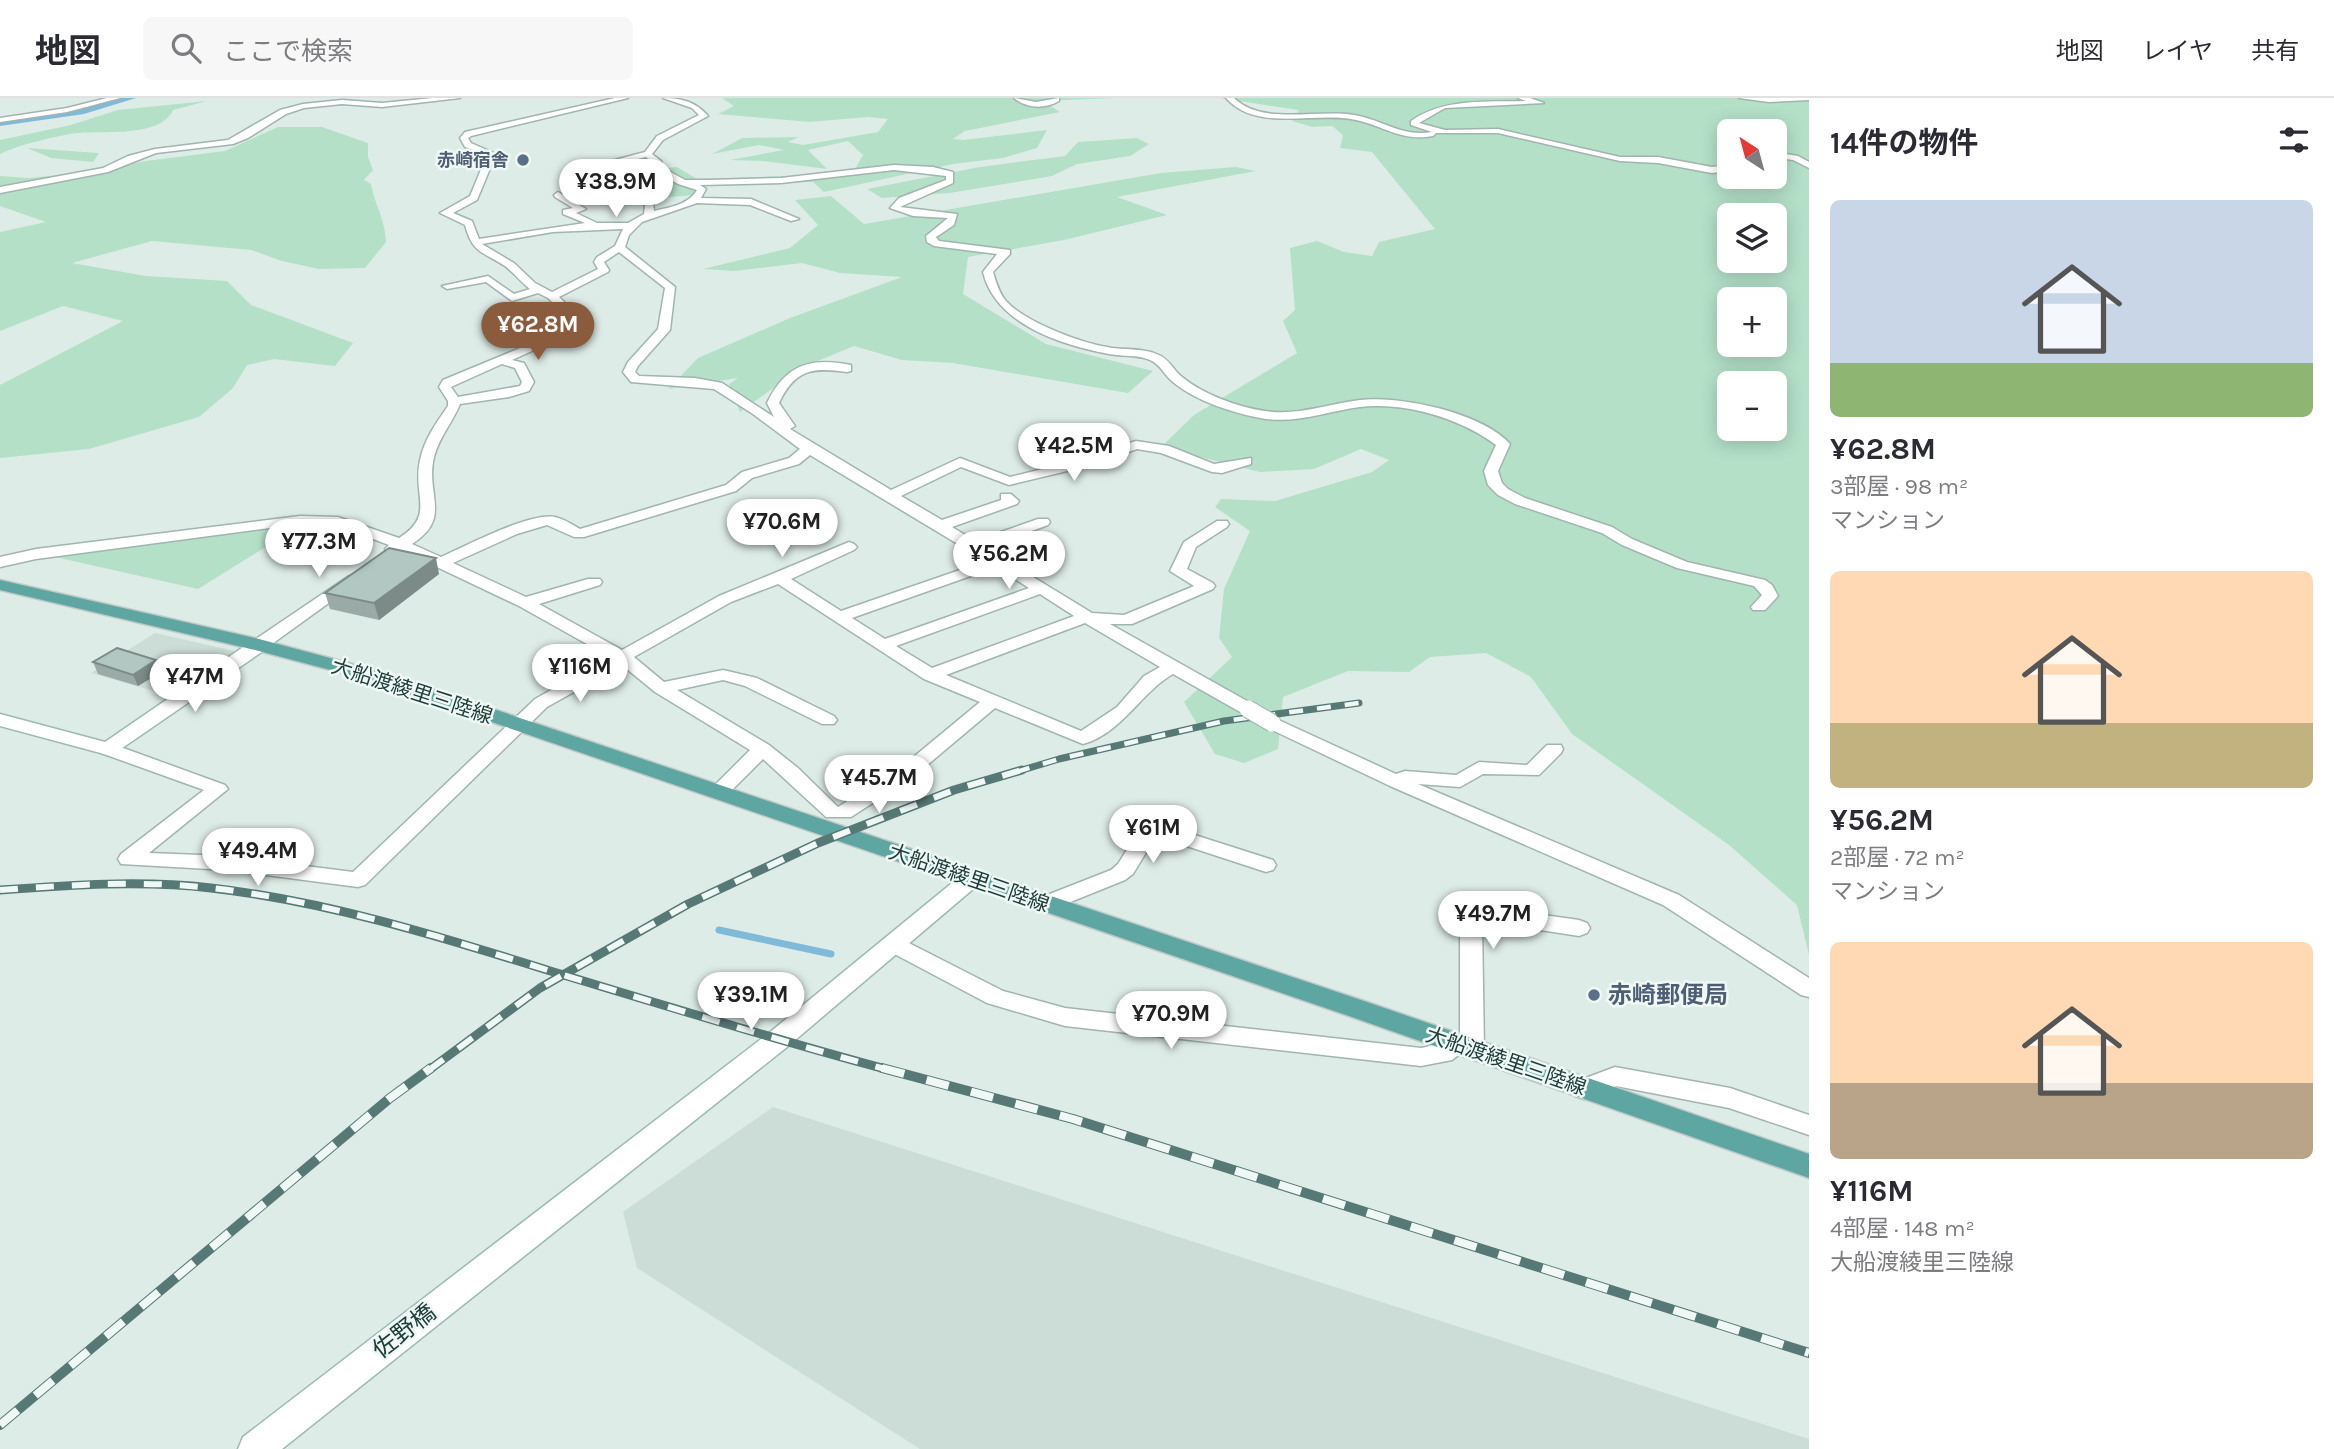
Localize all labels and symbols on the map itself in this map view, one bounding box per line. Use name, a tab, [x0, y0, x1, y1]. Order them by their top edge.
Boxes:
north arrow	[1717, 119, 1787, 189]
place label: 赤崎宿舎	[437, 149, 509, 171]
marker: 赤崎宿舎	[515, 152, 531, 168]
pin: ¥38.9M	[559, 159, 673, 219]
pin: ¥62.8M	[481, 302, 595, 362]
pin: ¥42.5M	[1017, 424, 1131, 483]
pin: ¥70.6M	[725, 500, 839, 559]
pin: ¥77.3M	[262, 519, 376, 579]
pin: ¥56.2M	[952, 532, 1066, 591]
pin: ¥116M	[531, 644, 629, 704]
pin: ¥47M	[154, 654, 236, 714]
street label: 大船渡綾里三陸線	[328, 654, 496, 728]
pin: ¥45.7M	[822, 756, 936, 815]
pin: ¥61M	[1112, 806, 1194, 865]
pin: ¥49.4M	[201, 828, 315, 888]
street label: 大船渡綾里三陸線	[886, 839, 1052, 917]
pin: ¥49.7M	[1436, 892, 1550, 951]
pin: ¥39.1M	[694, 972, 808, 1032]
place label: 赤崎郵便局	[1608, 981, 1728, 1009]
marker: 赤崎郵便局	[1586, 987, 1602, 1003]
pin: ¥70.9M	[1114, 992, 1228, 1051]
street label: 大船渡綾里三陸線	[1423, 1022, 1589, 1100]
street label: 佐野橋	[367, 1298, 441, 1364]

